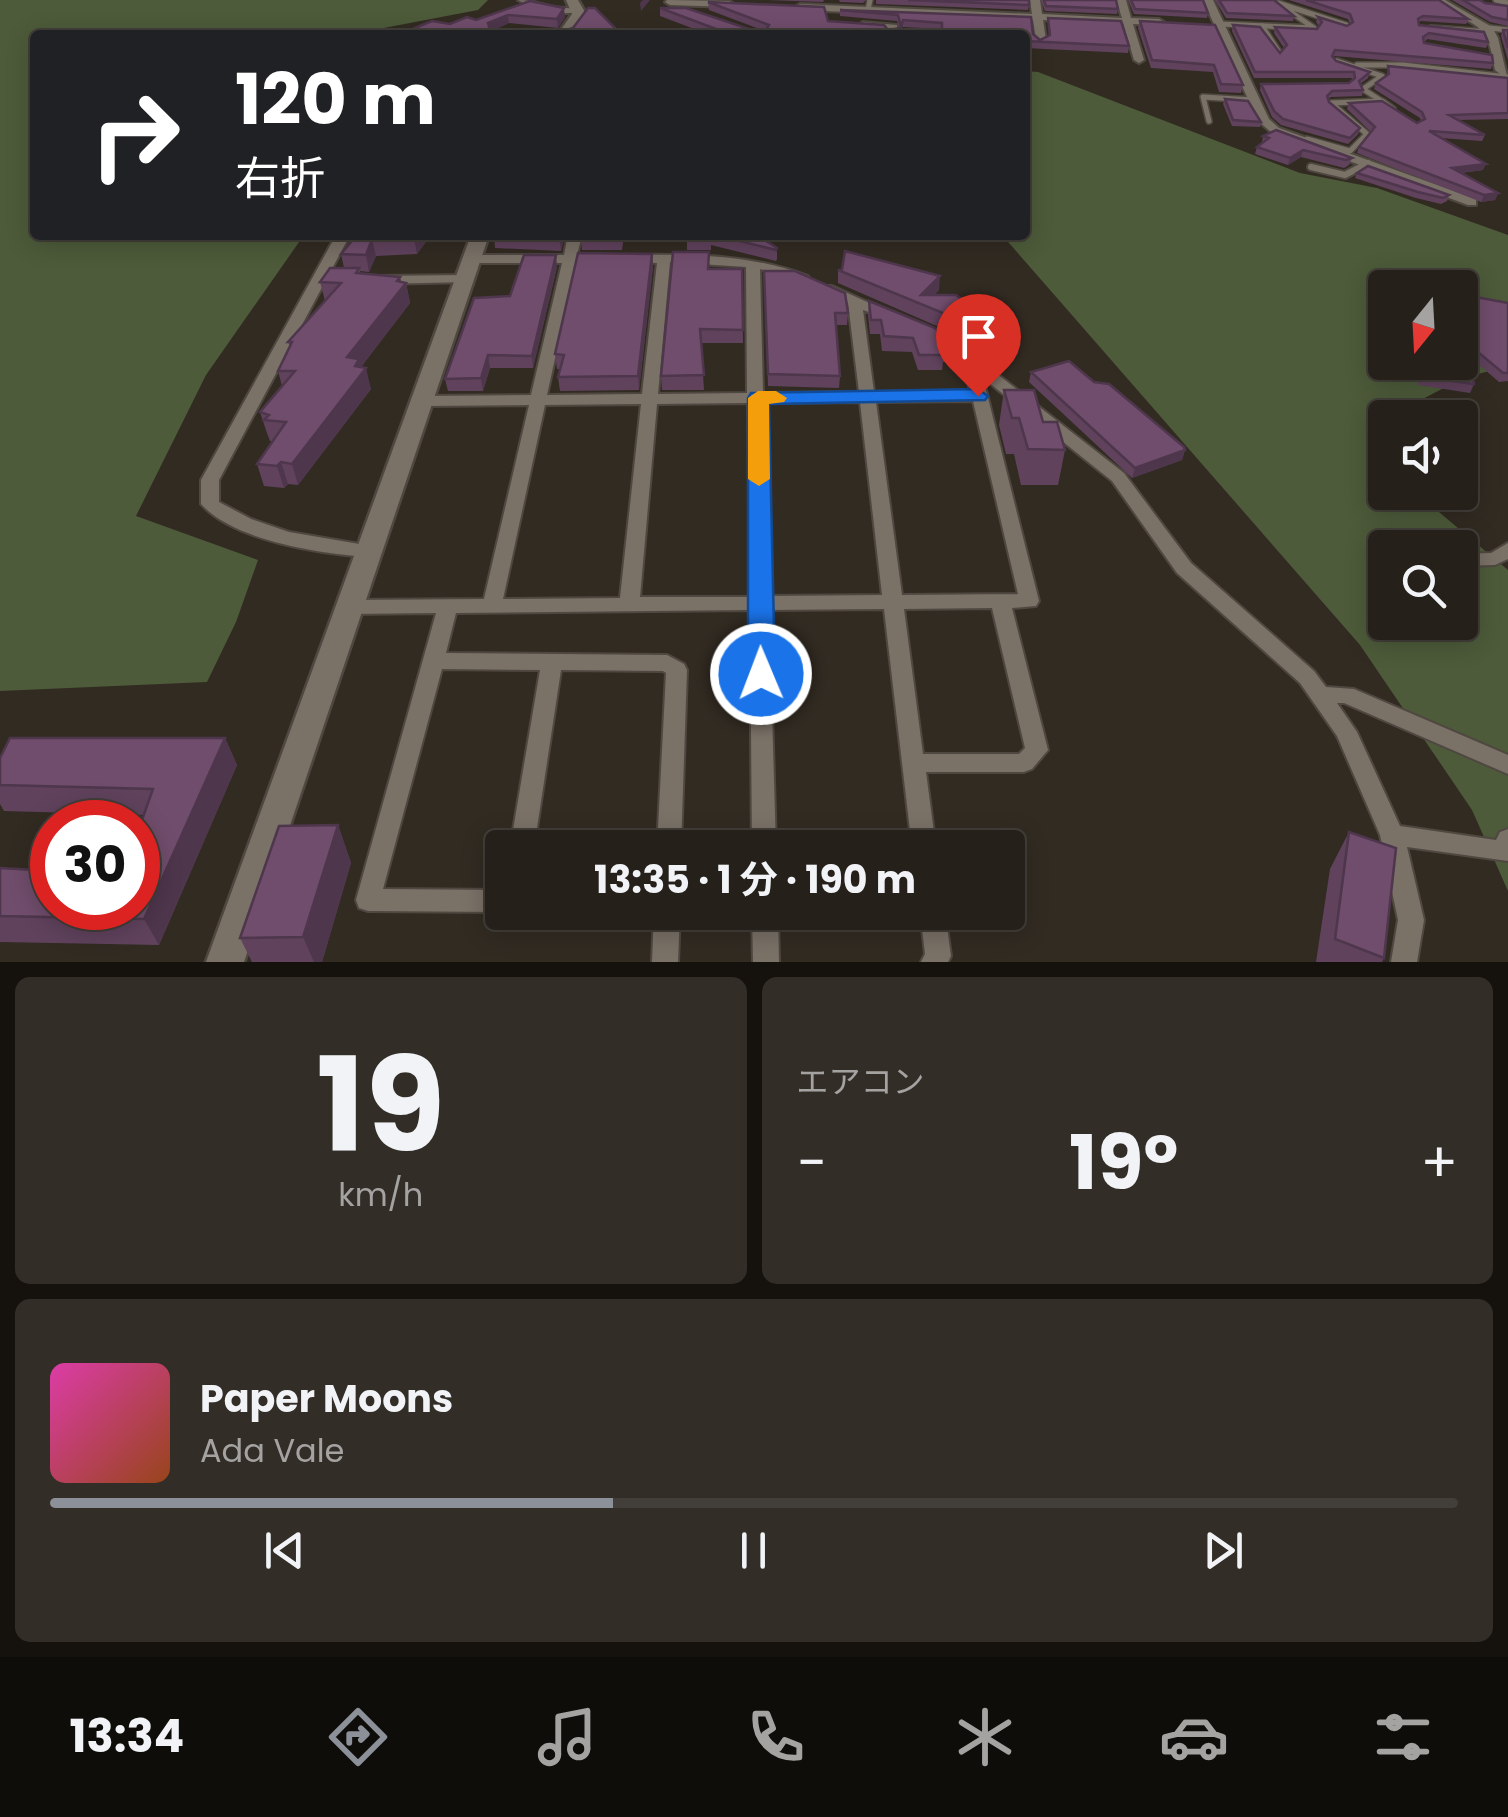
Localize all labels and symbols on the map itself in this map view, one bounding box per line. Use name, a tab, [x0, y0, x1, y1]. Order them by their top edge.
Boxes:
north arrow	[1368, 270, 1478, 380]
pin	[936, 294, 1021, 397]
position arrow	[709, 622, 813, 726]
speed limit sign: 30	[30, 800, 160, 930]

